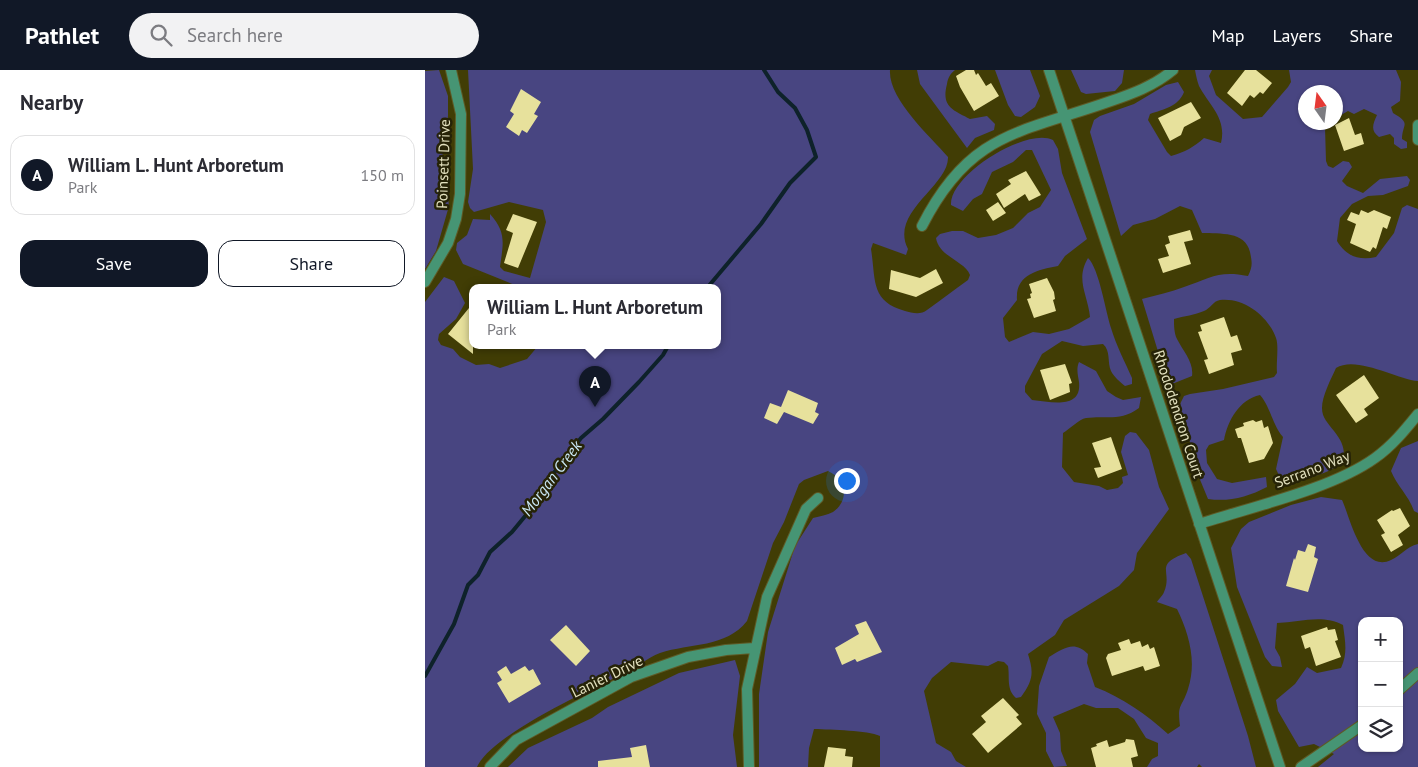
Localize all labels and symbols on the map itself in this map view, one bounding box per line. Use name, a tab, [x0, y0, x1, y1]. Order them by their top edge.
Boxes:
north arrow	[1298, 85, 1343, 130]
street label: Poinsett Drive	[432, 119, 454, 209]
street label: Rhododendron Court	[1149, 348, 1209, 480]
pin: A	[579, 366, 611, 407]
water label: Morgan Creek	[516, 436, 586, 520]
street label: Serrano Way	[1272, 446, 1352, 492]
your location	[834, 468, 860, 494]
street label: Lanier Drive	[568, 650, 646, 702]

